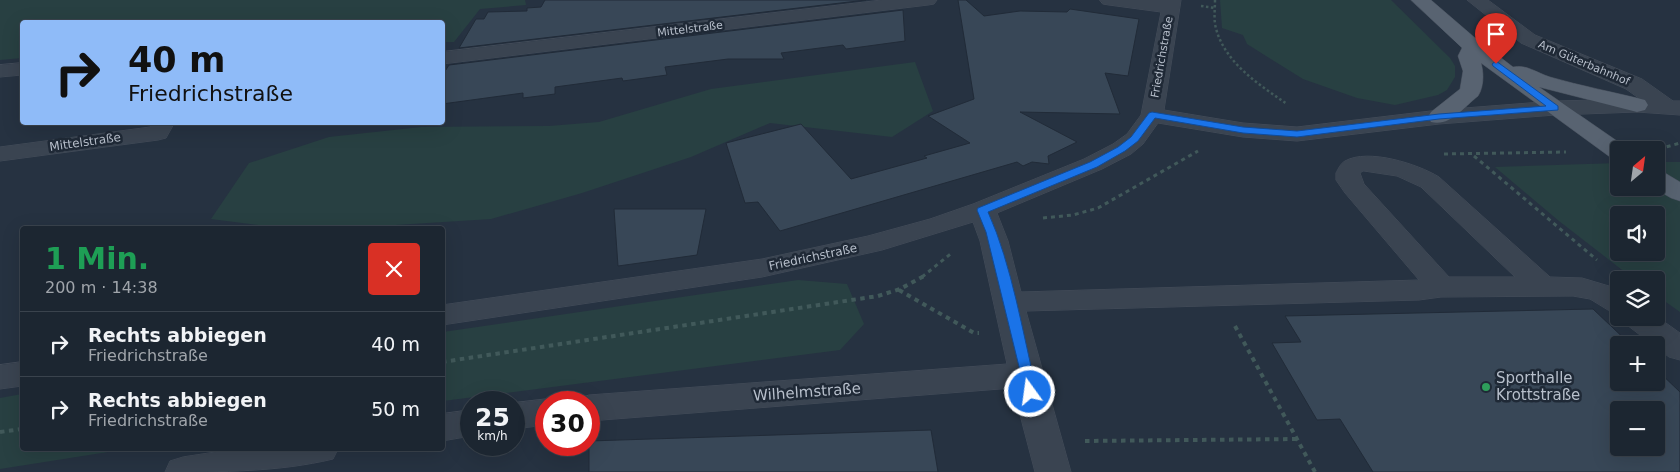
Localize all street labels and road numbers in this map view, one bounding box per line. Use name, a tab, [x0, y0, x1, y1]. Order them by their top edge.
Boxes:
street label: Friedrichstraße	[1148, 15, 1176, 99]
street label: Mittelstraße	[656, 18, 724, 39]
street label: Am Güterbahnhof	[1536, 38, 1633, 89]
street label: Mittelstraße	[48, 130, 122, 154]
street label: Friedrichstraße	[768, 241, 858, 273]
street label: Wilhelmstraße	[752, 379, 862, 405]

